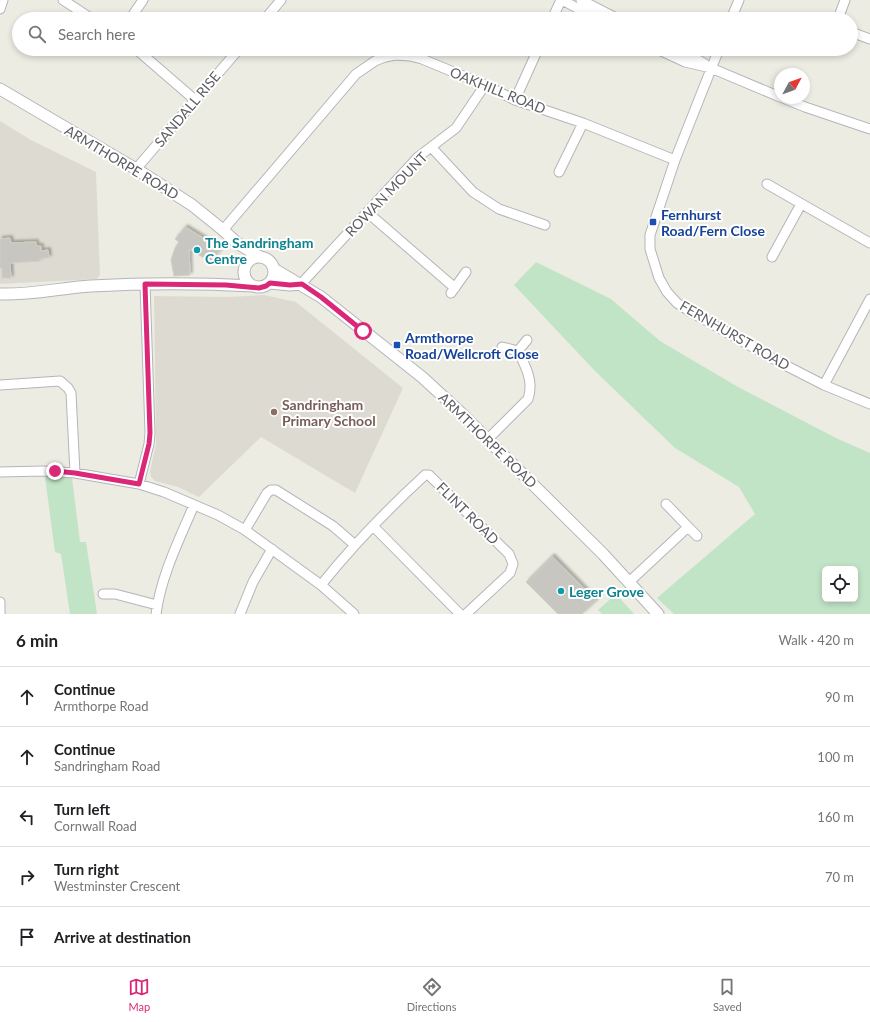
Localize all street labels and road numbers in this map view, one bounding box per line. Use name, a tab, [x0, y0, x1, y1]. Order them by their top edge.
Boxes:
street label: OAKHILL ROAD	[448, 63, 548, 117]
street label: SANDALL RISE	[150, 68, 224, 150]
street label: ARMTHORPE ROAD	[62, 121, 182, 203]
street label: ROWAN MOUNT	[341, 148, 431, 240]
street label: FERNHURST ROAD	[677, 297, 793, 373]
street label: ARMTHORPE ROAD	[435, 389, 541, 491]
street label: FLINT ROAD	[433, 478, 503, 548]

